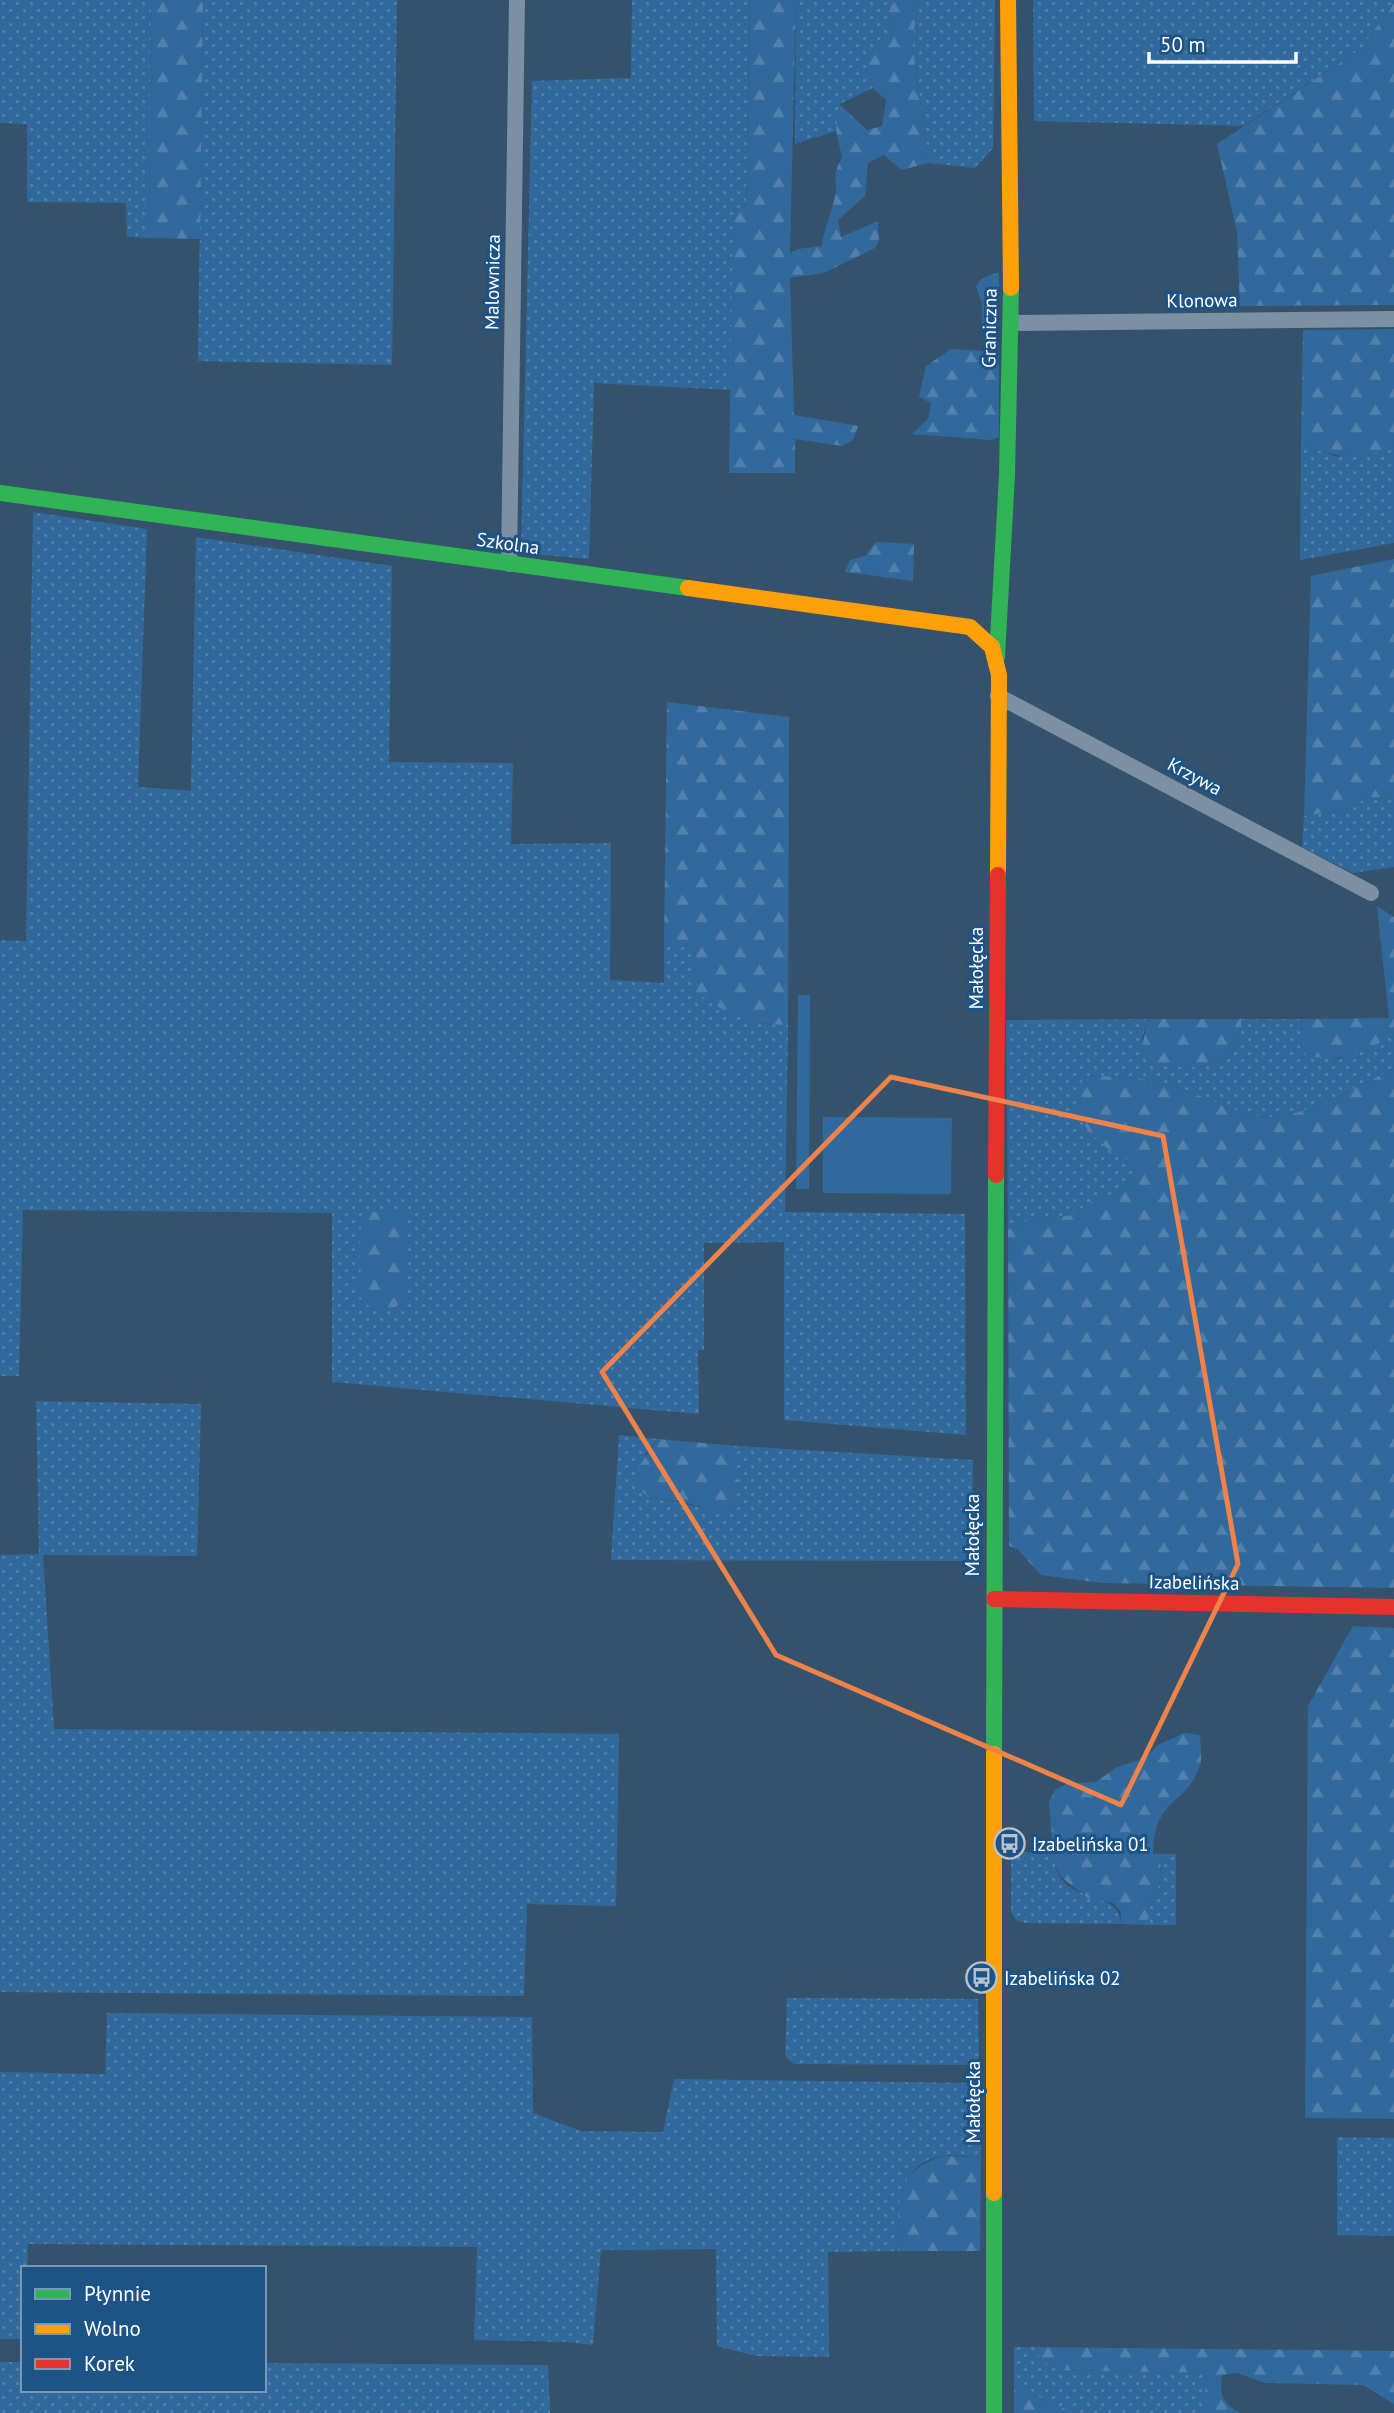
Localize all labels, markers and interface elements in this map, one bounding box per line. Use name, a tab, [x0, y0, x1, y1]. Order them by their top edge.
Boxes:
scale bar	[1149, 21, 1296, 65]
text: 50 m	[1160, 31, 1206, 58]
street label: Malownicza	[479, 234, 505, 330]
street label: Klonowa	[1166, 287, 1238, 313]
street label: Graniczna	[976, 288, 1002, 368]
street label: Szkolna	[475, 527, 541, 559]
street label: Krzywa	[1164, 752, 1226, 800]
street label: Małołęcka	[964, 927, 988, 1009]
street label: Małołęcka	[960, 1494, 984, 1576]
street label: Izabelińska	[1148, 1569, 1240, 1595]
bus stop icon: Izabelińska 01	[992, 1827, 1026, 1861]
place label: Izabelińska 01	[1032, 1832, 1149, 1856]
bus stop icon: Izabelińska 02	[964, 1961, 998, 1995]
place label: Izabelińska 02	[1004, 1966, 1121, 1990]
street label: Małołęcka	[961, 2061, 985, 2143]
legend	[21, 2266, 266, 2392]
text: Płynnie	[84, 2280, 151, 2307]
text: Wolno	[84, 2315, 141, 2342]
text: Korek	[84, 2350, 135, 2377]

